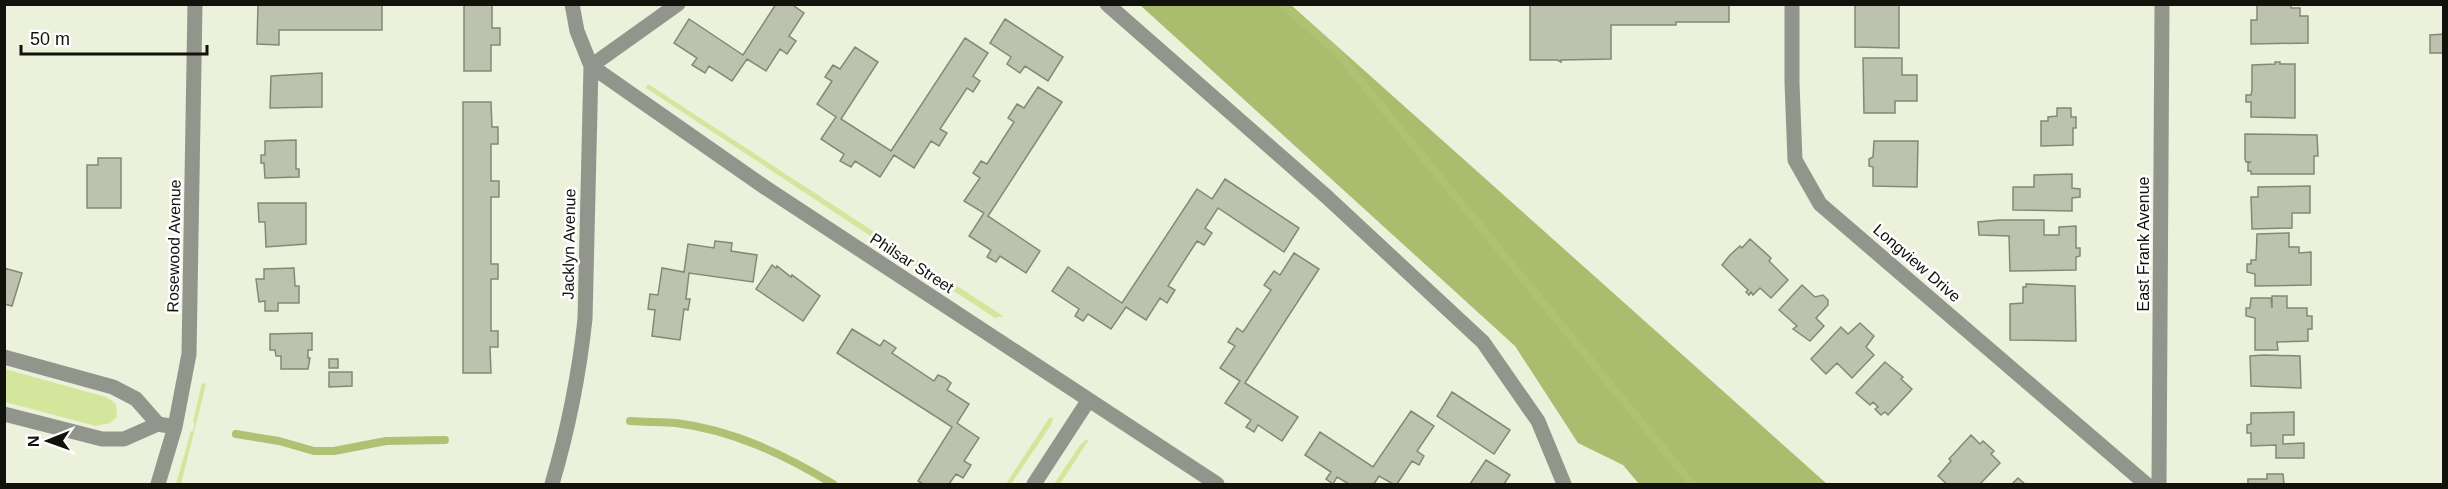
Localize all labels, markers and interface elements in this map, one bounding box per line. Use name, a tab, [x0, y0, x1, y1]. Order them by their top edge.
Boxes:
scale bar	[21, 18, 207, 56]
text: 50 m	[30, 29, 70, 49]
street label: East Frank Avenue	[2135, 176, 2152, 311]
street label: Rosewood Avenue	[164, 179, 184, 313]
street label: Jacklyn Avenue	[560, 188, 578, 300]
street label: Longview Drive	[1870, 221, 1964, 305]
street label: Philsar Street	[867, 230, 957, 297]
north arrow	[18, 411, 78, 471]
text: N	[25, 435, 42, 447]

